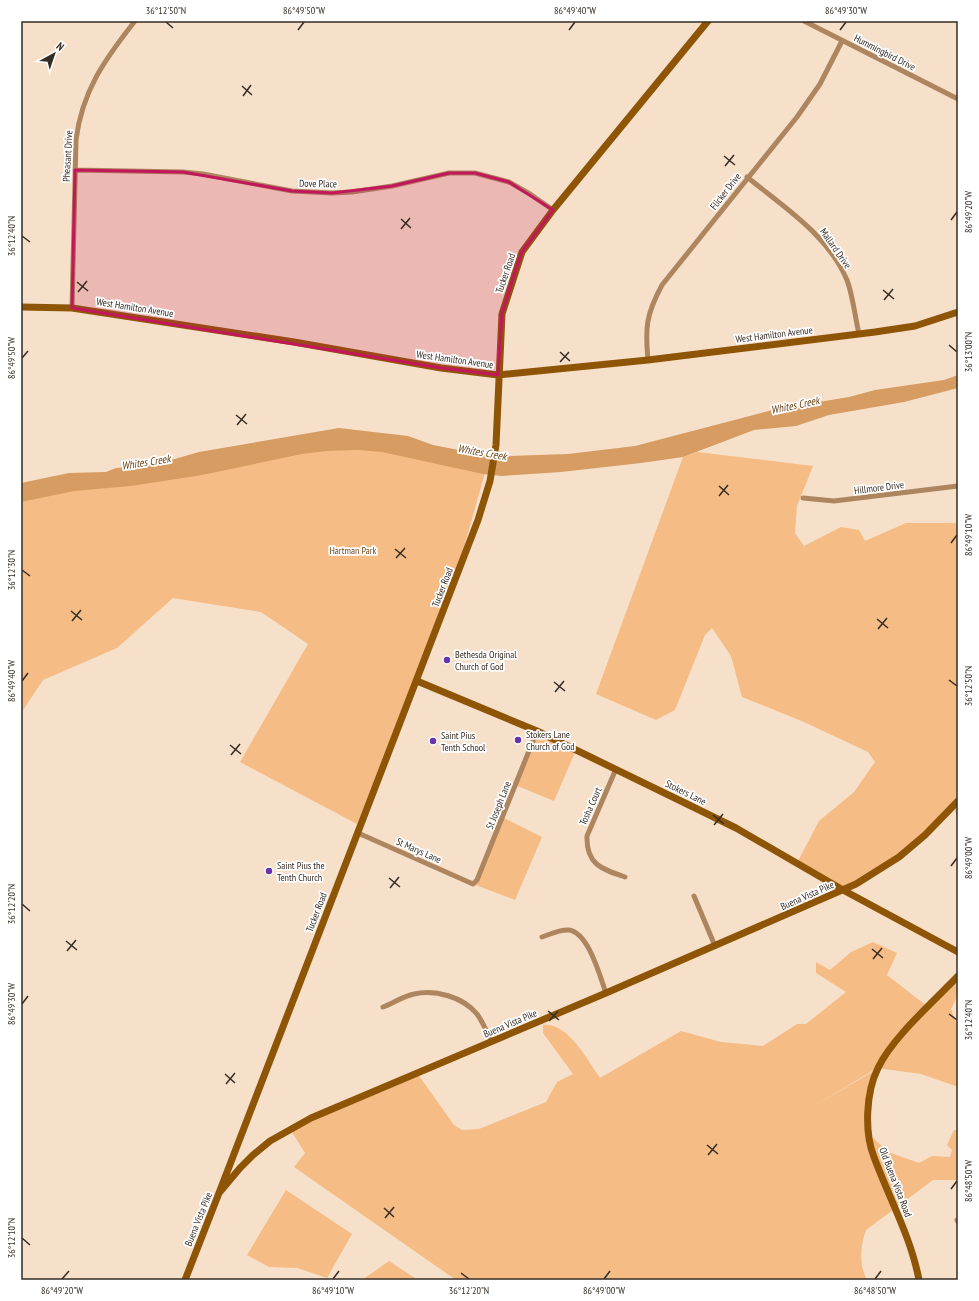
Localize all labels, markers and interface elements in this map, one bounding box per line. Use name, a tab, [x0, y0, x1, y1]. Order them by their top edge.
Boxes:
text: 36°12'50"N	[146, 4, 186, 17]
text: 86°49'50"W	[283, 4, 325, 17]
text: 86°49'40"W	[554, 4, 596, 17]
text: 86°49'30"W	[825, 4, 867, 17]
street label: Hummingbird Drive	[852, 31, 918, 74]
north arrow	[34, 34, 74, 74]
text: N	[54, 39, 67, 54]
street label: Pheasant Drive	[60, 130, 75, 182]
street label: Flicker Drive	[707, 170, 744, 212]
street label: Dove Place	[299, 177, 337, 190]
text: 86°49'20"W	[962, 191, 975, 233]
text: 36°12'40"N	[5, 216, 18, 256]
street label: Mallard Drive	[817, 226, 854, 271]
street label: Tucker Road	[493, 251, 518, 295]
street label: West Hamilton Avenue	[96, 295, 174, 320]
street label: West Hamilton Avenue	[735, 323, 813, 346]
text: 36°13'00"N	[962, 332, 975, 372]
text: 86°49'50"W	[5, 337, 18, 379]
street label: West Hamilton Avenue	[416, 348, 494, 371]
water label: Whites Creek	[769, 393, 822, 417]
water label: Whites Creek	[456, 441, 509, 463]
water label: Whites Creek	[121, 451, 173, 473]
street label: Hillmore Drive	[853, 478, 905, 497]
text: 86°49'10"W	[962, 514, 975, 556]
park label: Hartman Park	[330, 544, 377, 557]
text: 36°12'30"N	[5, 550, 18, 590]
street label: Tucker Road	[429, 566, 456, 609]
place label: Bethesda Original Church of God	[455, 648, 517, 673]
marker: Bethesda Original Church of God	[442, 655, 452, 665]
text: 86°49'40"W	[5, 660, 18, 702]
text: 36°12'50"N	[962, 666, 975, 706]
place label: Stokers Lane Church of God	[526, 728, 575, 753]
place label: Saint Pius Tenth School	[441, 729, 486, 754]
marker: Stokers Lane Church of God	[513, 735, 523, 745]
marker: Saint Pius Tenth School	[428, 736, 438, 746]
street label: Stokers Lane	[663, 777, 708, 808]
street label: St Joseph Lane	[483, 779, 514, 831]
street label: Tosha Court	[576, 785, 605, 827]
street label: St Marys Lane	[394, 835, 443, 866]
text: 86°49'00"W	[962, 837, 975, 879]
place label: Saint Pius the Tenth Church	[277, 859, 325, 884]
marker: Saint Pius the Tenth Church	[264, 866, 274, 876]
street label: Buena Vista Pike	[778, 878, 836, 913]
text: 36°12'20"N	[5, 884, 18, 924]
street label: Tucker Road	[303, 891, 330, 934]
text: 86°49'30"W	[5, 983, 18, 1025]
text: 36°12'40"N	[962, 1000, 975, 1040]
street label: Buena Vista Pike	[481, 1006, 539, 1041]
street label: Old Buena Vista Road	[876, 1145, 915, 1219]
text: 86°48'50"W	[962, 1160, 975, 1202]
street label: Buena Vista Pike	[182, 1190, 215, 1248]
text: 36°12'10"N	[5, 1218, 18, 1258]
text: 86°49'20"W	[41, 1284, 83, 1297]
text: 86°49'10"W	[312, 1284, 354, 1297]
text: 36°12'20"N	[449, 1284, 489, 1297]
text: 86°49'00"W	[583, 1284, 625, 1297]
text: 86°48'50"W	[854, 1284, 896, 1297]

